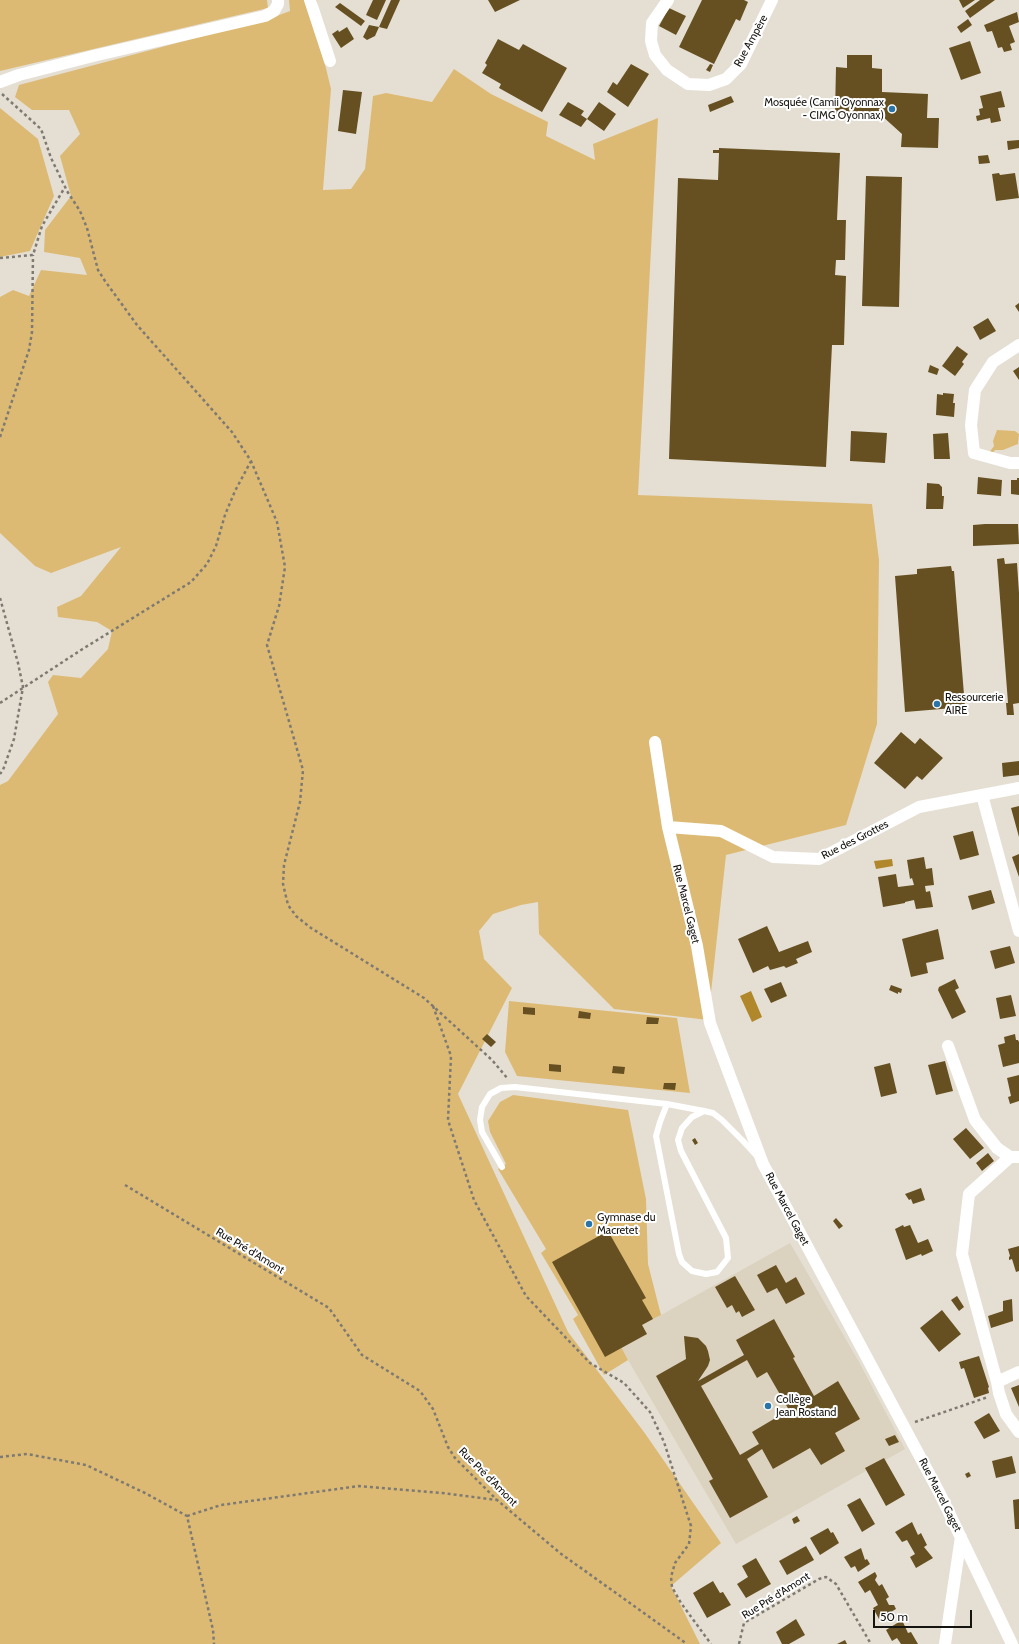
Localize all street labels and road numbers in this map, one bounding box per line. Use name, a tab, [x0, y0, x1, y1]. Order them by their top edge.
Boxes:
street label: Rue Ampère	[731, 13, 771, 69]
street label: Rue des Grottes	[819, 817, 891, 863]
street label: Rue Marcel Gaget	[670, 863, 702, 945]
street label: Rue Marcel Gaget	[762, 1170, 812, 1248]
street label: Rue Pré d'Amont	[213, 1225, 287, 1277]
street label: Rue Pré d'Amont	[456, 1445, 520, 1509]
street label: Rue Marcel Gaget	[916, 1456, 964, 1534]
street label: Rue Pré d'Amont	[740, 1570, 812, 1622]

